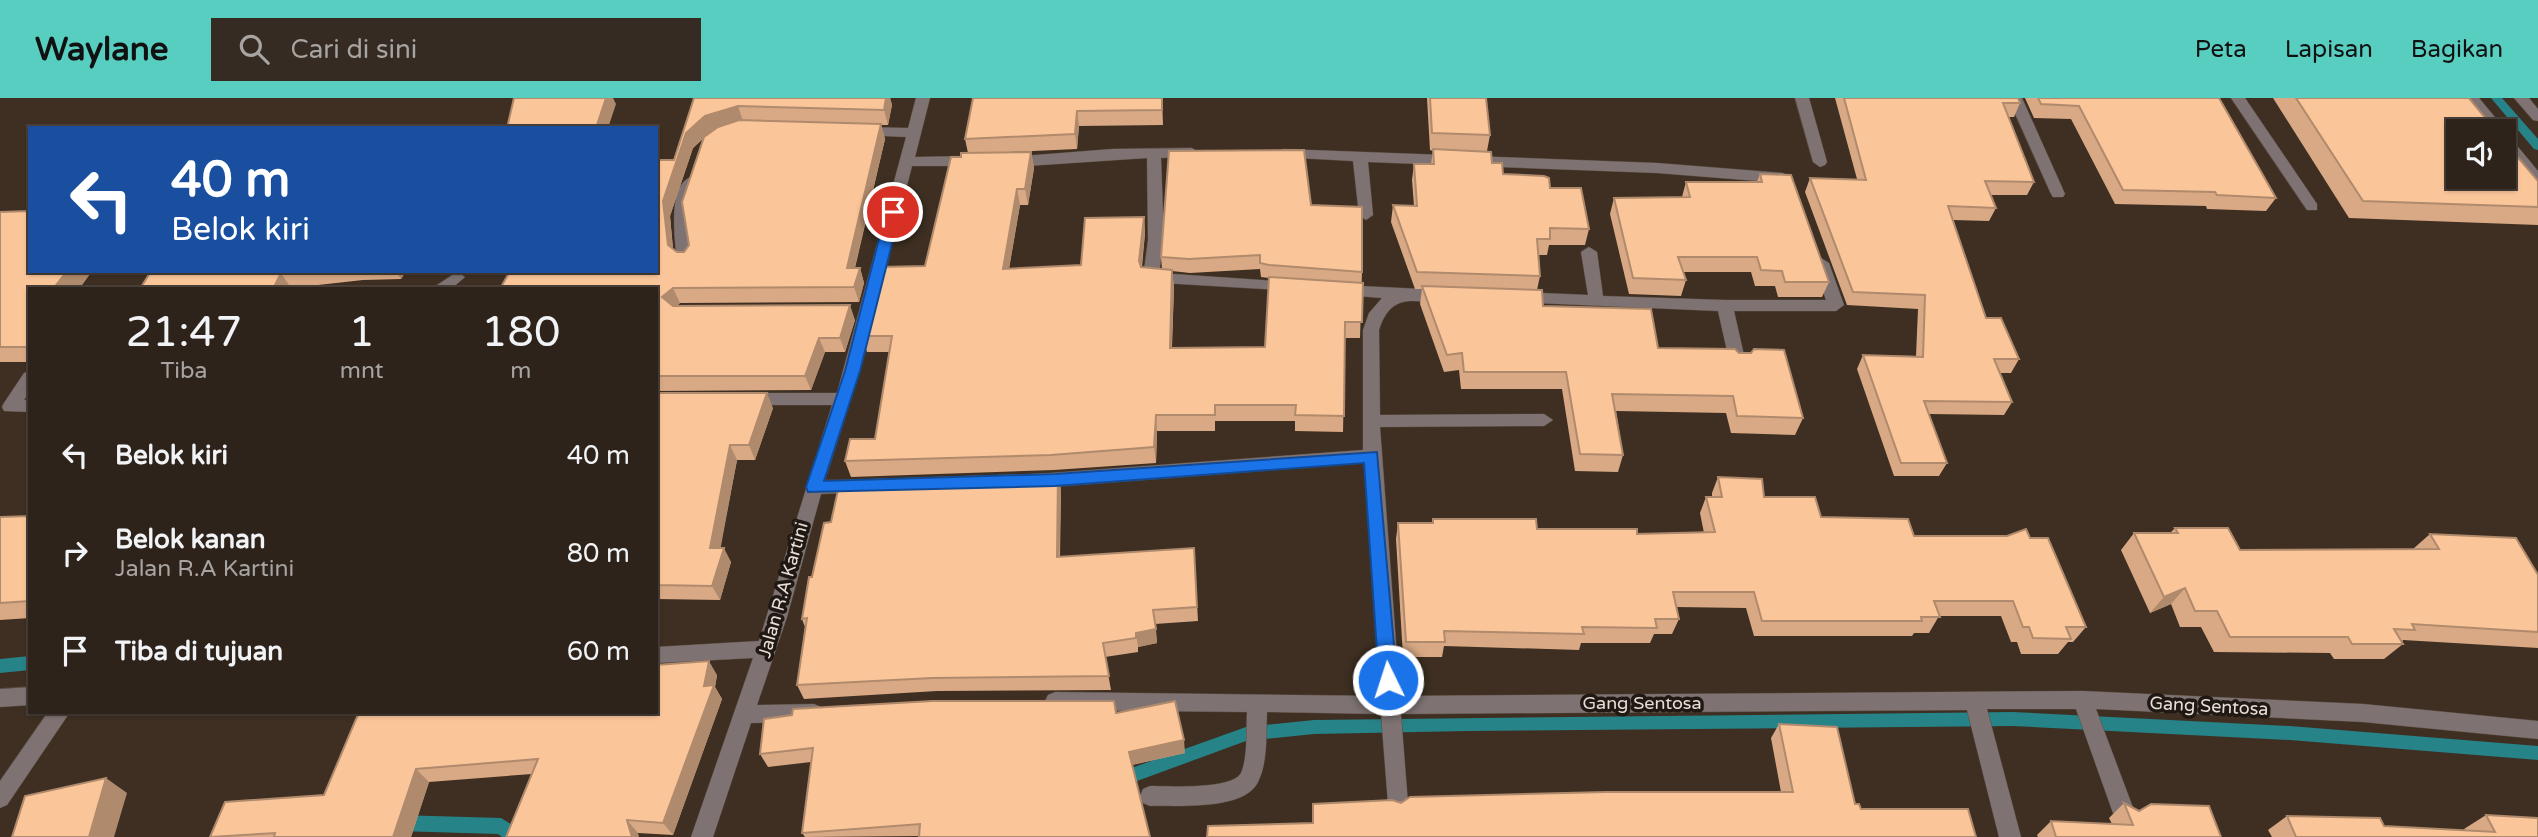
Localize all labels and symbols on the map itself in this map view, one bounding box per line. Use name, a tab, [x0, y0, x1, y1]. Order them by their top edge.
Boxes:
pin	[863, 182, 923, 242]
street label: Jalan R.A Kartini	[753, 520, 813, 660]
position arrow	[1351, 643, 1425, 717]
street label: Gang Sentosa	[1582, 692, 1702, 714]
street label: Gang Sentosa	[2149, 692, 2269, 720]

